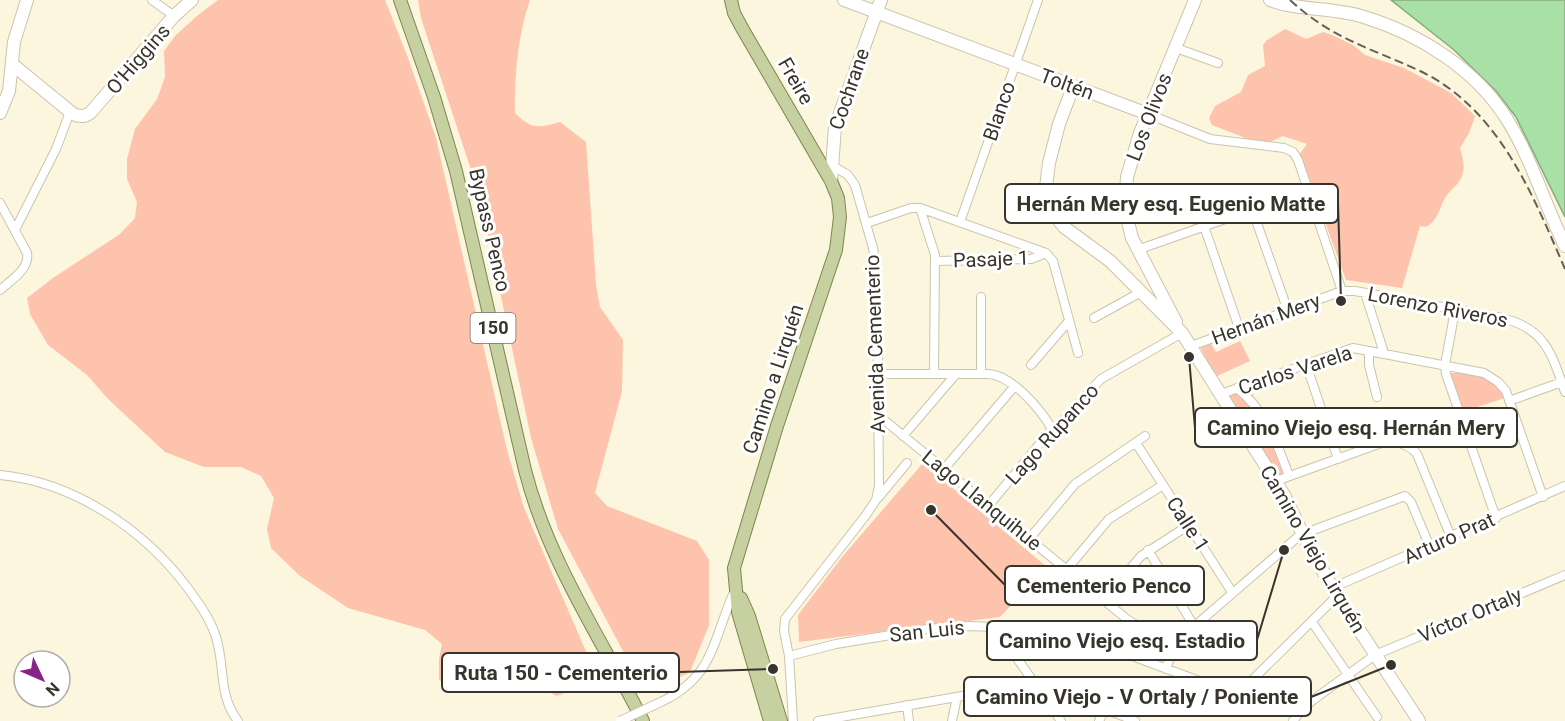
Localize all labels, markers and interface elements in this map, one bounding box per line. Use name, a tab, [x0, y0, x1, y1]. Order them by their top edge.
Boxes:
street label: O'Higgins	[101, 19, 175, 99]
street label: Cochrane	[824, 45, 874, 133]
street label: Freire	[773, 53, 819, 109]
street label: Toltén	[1037, 63, 1097, 105]
street label: Los Olivos	[1121, 70, 1177, 164]
street label: Blanco	[978, 78, 1020, 144]
street label: Bypass Penco	[464, 166, 516, 294]
callout: Hernán Mery esq. Eugenio Matte	[1005, 184, 1338, 223]
text: Hernán Mery esq. Eugenio Matte	[1017, 192, 1325, 216]
street label: Pasaje 1	[953, 246, 1029, 272]
street label: Avenida Cementerio	[860, 254, 890, 434]
street label: Lorenzo Riveros	[1366, 282, 1510, 332]
street label: Hernán Mery	[1208, 288, 1324, 350]
street label: Camino a Lirquén	[738, 301, 808, 457]
road number: 150	[470, 313, 516, 343]
street label: Carlos Varela	[1235, 340, 1355, 400]
street label: Lago Rupanco	[1000, 379, 1104, 489]
callout: Camino Viejo esq. Hernán Mery	[1195, 408, 1517, 447]
text: Camino Viejo esq. Hernán Mery	[1207, 416, 1505, 440]
street label: Lago Llanquihue	[917, 445, 1047, 555]
street label: Camino Viejo Lirquén	[1255, 461, 1371, 637]
street label: Calle 1	[1161, 492, 1215, 556]
street label: Arturo Prat	[1400, 507, 1498, 569]
callout: Cementerio Penco	[1005, 566, 1204, 605]
text: Cementerio Penco	[1017, 574, 1191, 598]
street label: Víctor Ortaly	[1414, 582, 1526, 648]
street label: San Luis	[888, 615, 966, 647]
callout: Camino Viejo esq. Estadio	[987, 621, 1257, 660]
text: Camino Viejo esq. Estadio	[999, 629, 1245, 653]
north arrow	[12, 649, 72, 709]
callout: Ruta 150 - Cementerio	[442, 653, 679, 692]
text: Ruta 150 - Cementerio	[454, 661, 668, 685]
callout: Camino Viejo - V Ortaly / Poniente	[964, 677, 1311, 716]
text: N	[42, 678, 63, 700]
text: Camino Viejo - V Ortaly / Poniente	[976, 685, 1298, 709]

